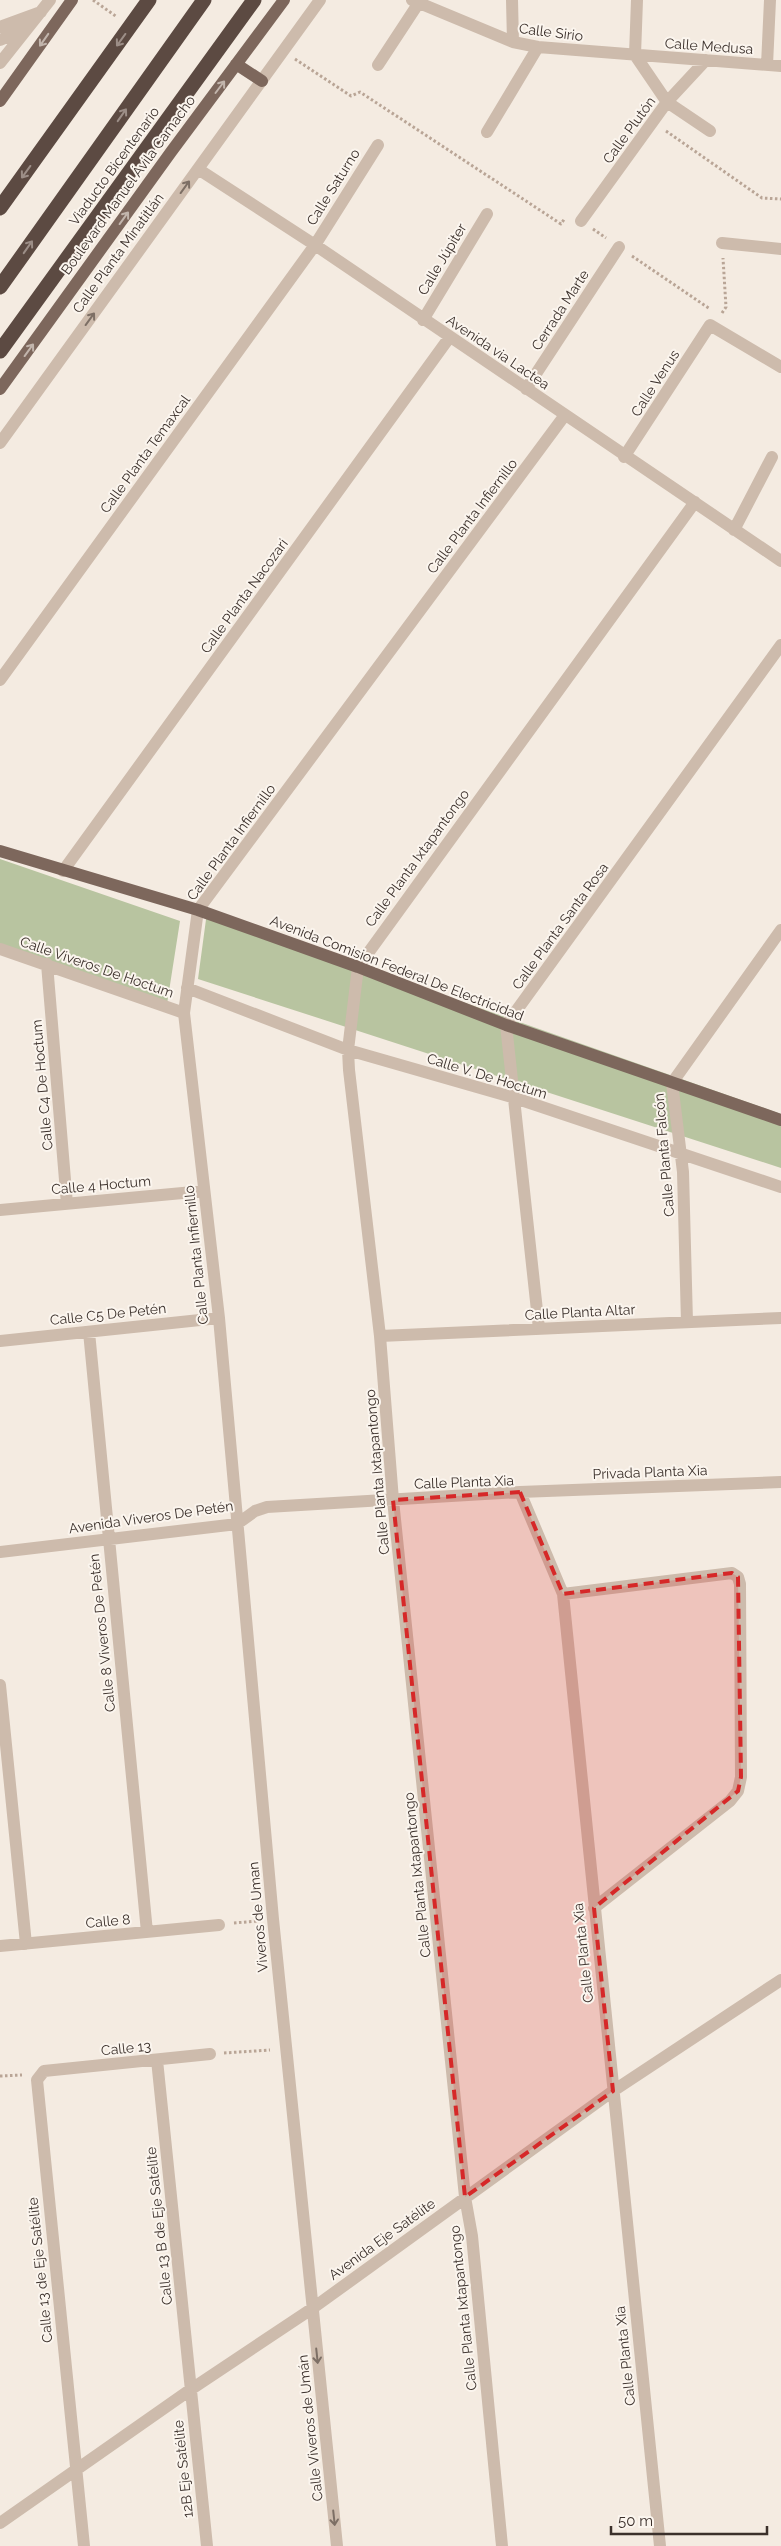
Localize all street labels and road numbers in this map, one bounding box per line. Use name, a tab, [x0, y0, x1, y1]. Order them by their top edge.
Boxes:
street label: Calle Sirio	[518, 20, 584, 44]
street label: Calle Medusa	[664, 35, 754, 57]
street label: Boulevard Manuel Ávila Camacho	[57, 92, 198, 278]
street label: Calle Plutón	[599, 94, 659, 166]
street label: Viaducto Bicentenario	[66, 104, 162, 228]
street label: Calle Saturno	[303, 146, 363, 228]
street label: Calle Planta Minatitlán	[69, 190, 167, 316]
street label: Calle Júpiter	[414, 220, 470, 298]
street label: Cerrada Marte	[528, 267, 592, 353]
street label: Avenida via Lactea	[443, 312, 553, 392]
street label: Calle Venus	[628, 346, 683, 419]
street label: Calle Planta Temaxcal	[97, 392, 193, 516]
street label: Calle Planta Infiernillo	[424, 455, 520, 577]
street label: Calle Planta Nacozari	[197, 536, 291, 656]
street label: Calle Planta Infiernillo	[183, 781, 279, 903]
street label: Calle Planta Ixtapantongo	[362, 786, 472, 930]
street label: Calle Planta Santa Rosa	[509, 860, 611, 992]
street label: Avenida Comision Federal De Electricidad	[268, 912, 526, 1024]
street label: Calle Viveros De Hoctum	[18, 933, 176, 1001]
street label: Calle C4 De Hoctum	[28, 1019, 56, 1151]
street label: Calle V. De Hoctum	[425, 1050, 549, 1102]
street label: Calle Planta Falcón	[651, 1093, 677, 1217]
street label: Calle 4 Hoctum	[51, 1173, 151, 1197]
street label: Calle Planta Infiernillo	[181, 1185, 211, 1325]
street label: Calle C5 De Petén	[49, 1300, 167, 1328]
street label: Calle Planta Altar	[524, 1301, 636, 1323]
street label: Calle Planta Ixtapantongo	[362, 1389, 392, 1555]
street label: Privada Planta Xia	[592, 1462, 708, 1482]
street label: Calle Planta Xia	[414, 1472, 514, 1492]
street label: Avenida Viveros De Petén	[68, 1498, 234, 1536]
street label: Calle 8 Viveros De Petén	[86, 1553, 118, 1713]
street label: Calle Planta Ixtapantongo	[400, 1792, 434, 1958]
street label: Viveros de Uman	[245, 1861, 271, 1973]
street label: Calle Planta Xia	[570, 1902, 596, 2004]
street label: Calle 8	[85, 1911, 131, 1931]
street label: Calle 13	[100, 2037, 152, 2059]
street label: Calle 13 B de Eje Satélite	[143, 2146, 175, 2306]
street label: Avenida Eje Satélite	[326, 2195, 438, 2283]
street label: Calle 13 de Eje Satélite	[24, 2196, 56, 2344]
street label: Calle Planta Ixtapantongo	[446, 2225, 480, 2391]
street label: Calle Planta Xia	[612, 2305, 638, 2407]
street label: Calle Viveros de Umán	[294, 2354, 326, 2502]
street label: 12B Eje Satélite	[170, 2419, 196, 2519]

